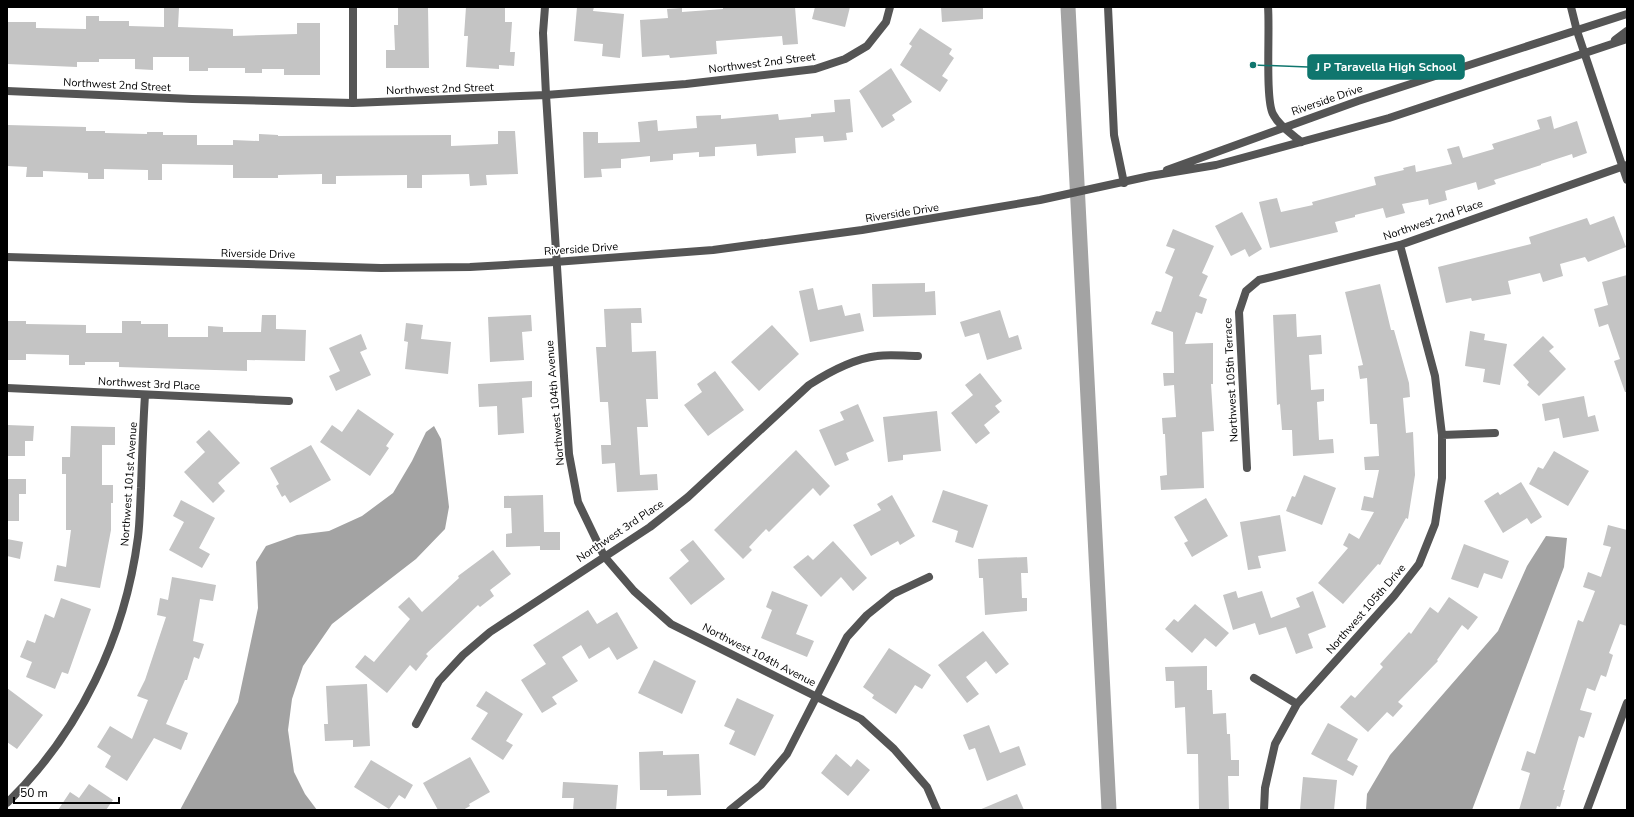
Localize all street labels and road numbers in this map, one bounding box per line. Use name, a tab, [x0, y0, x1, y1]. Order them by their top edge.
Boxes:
street label: Northwest 2nd Street	[708, 49, 816, 77]
street label: Northwest 2nd Street	[63, 75, 171, 95]
street label: Northwest 2nd Street	[386, 80, 494, 98]
street label: Riverside Drive	[1289, 81, 1365, 119]
street label: Northwest 2nd Place	[1381, 196, 1485, 244]
street label: Riverside Drive	[864, 200, 940, 226]
street label: Riverside Drive	[543, 239, 619, 259]
street label: Riverside Drive	[221, 246, 295, 262]
street label: Northwest 105th Terrace	[1220, 317, 1242, 442]
street label: Northwest 104th Avenue	[542, 340, 568, 466]
street label: Northwest 3rd Place	[98, 374, 200, 394]
street label: Northwest 101st Avenue	[117, 421, 141, 547]
street label: Northwest 3rd Place	[573, 496, 667, 566]
street label: Northwest 105th Drive	[1323, 561, 1409, 657]
street label: Northwest 104th Avenue	[700, 620, 819, 690]

